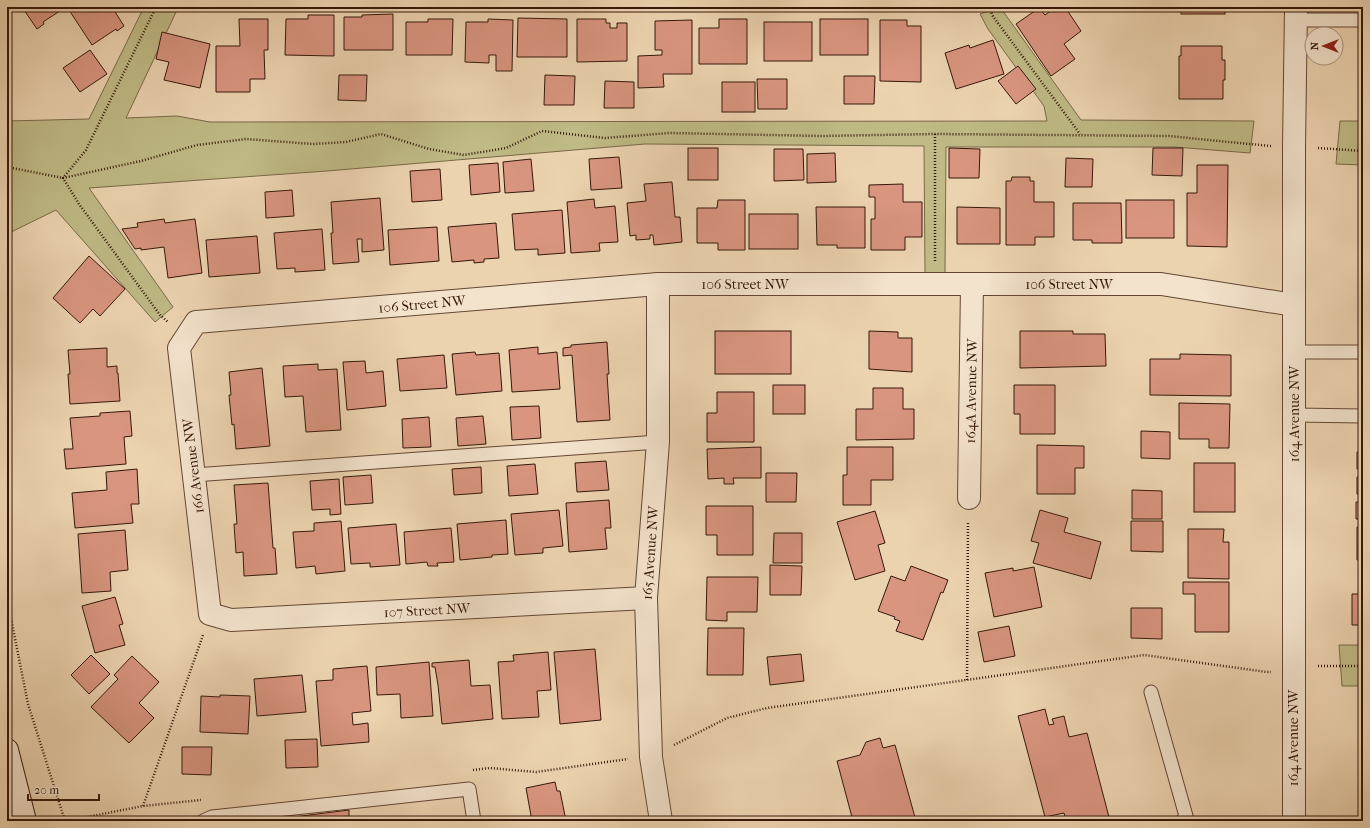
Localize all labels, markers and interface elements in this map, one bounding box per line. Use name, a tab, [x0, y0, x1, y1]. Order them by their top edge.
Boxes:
north arrow	[1304, 26, 1344, 66]
text: N	[1308, 41, 1321, 50]
street label: 106 Street NW	[701, 276, 790, 293]
street label: 106 Street NW	[1025, 276, 1114, 293]
street label: 106 Street NW	[378, 292, 468, 317]
street label: 164A Avenue NW	[962, 337, 981, 444]
street label: 164 Avenue NW	[1286, 365, 1303, 462]
street label: 166 Avenue NW	[179, 416, 208, 514]
street label: 165 Avenue NW	[639, 504, 662, 601]
street label: 107 Street NW	[383, 600, 472, 621]
street label: 164 Avenue NW	[1285, 689, 1302, 786]
scale bar	[28, 776, 99, 802]
text: 20 m	[34, 783, 59, 797]

